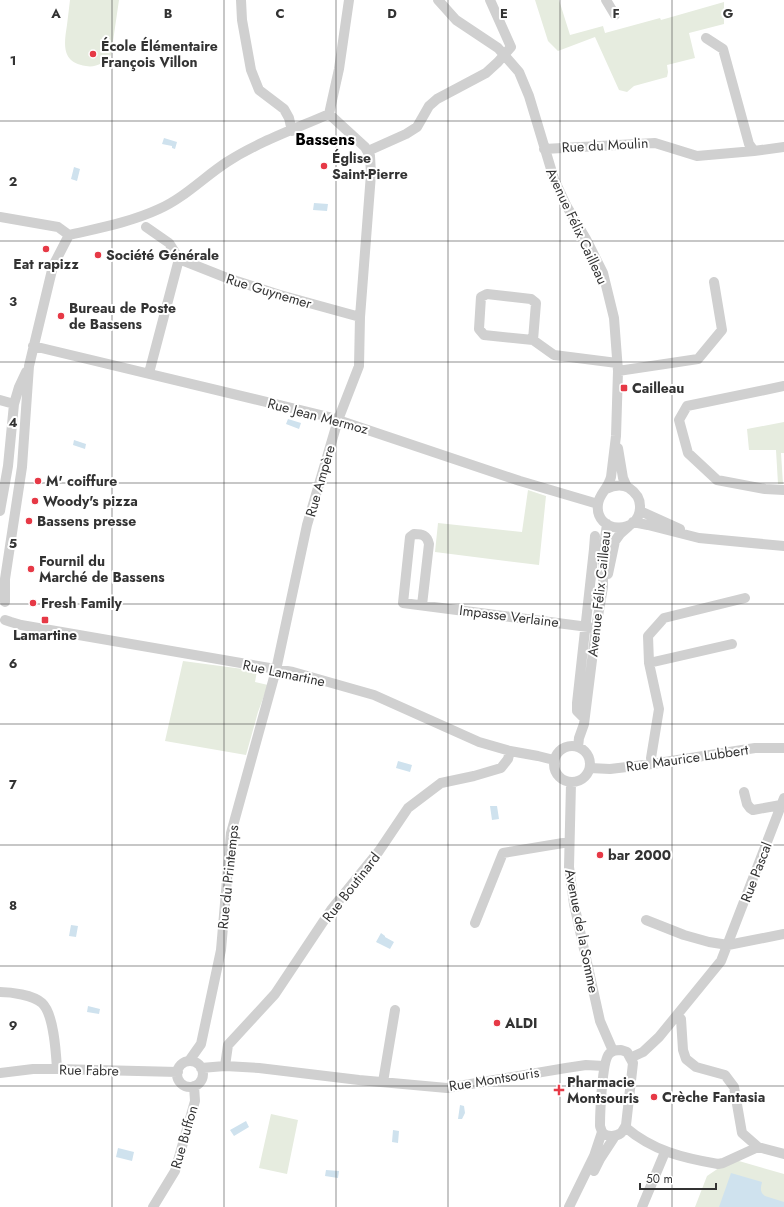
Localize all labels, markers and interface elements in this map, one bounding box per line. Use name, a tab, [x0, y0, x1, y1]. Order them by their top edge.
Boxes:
text: A	[50, 4, 61, 23]
text: B	[164, 4, 173, 23]
text: C	[275, 4, 285, 23]
text: D	[387, 4, 397, 23]
text: E	[500, 4, 508, 23]
text: F	[612, 4, 620, 23]
text: G	[723, 4, 734, 23]
place label: École Élémentaire François Villon	[101, 36, 218, 72]
marker: École Élémentaire François Villon	[88, 49, 98, 59]
text: 1	[10, 51, 16, 70]
district label: Bassens	[295, 128, 355, 151]
street label: Rue du Moulin	[561, 133, 649, 157]
place label: Église Saint-Pierre	[332, 148, 408, 184]
marker: Église Saint-Pierre	[319, 161, 329, 171]
street label: Avenue Félix Cailleau	[541, 165, 613, 287]
text: 2	[9, 172, 17, 191]
marker: Eat rapizz	[41, 244, 51, 254]
place label: Société Générale	[106, 245, 219, 265]
marker: Société Générale	[93, 250, 103, 260]
place label: Eat rapizz	[13, 254, 79, 274]
street label: Rue Guynemer	[224, 269, 314, 314]
text: 3	[9, 292, 17, 311]
place label: Bureau de Poste de Bassens	[69, 298, 176, 334]
marker: Bureau de Poste de Bassens	[56, 311, 66, 321]
place label: Cailleau	[632, 378, 684, 398]
marker: Cailleau	[619, 383, 629, 393]
street label: Rue Jean Mermoz	[265, 393, 371, 439]
text: 4	[8, 413, 18, 432]
street label: Rue Ampère	[300, 443, 340, 519]
place label: M' coiffure	[46, 471, 117, 491]
marker: M' coiffure	[33, 476, 43, 486]
place label: Woody's pizza	[43, 491, 138, 511]
marker: Woody's pizza	[30, 496, 40, 506]
place label: Bassens presse	[37, 511, 136, 531]
marker: Bassens presse	[24, 516, 34, 526]
street label: Avenue Félix Cailleau	[582, 530, 616, 658]
text: 5	[9, 534, 17, 553]
place label: Fournil du Marché de Bassens	[39, 551, 165, 587]
marker: Fournil du Marché de Bassens	[26, 564, 36, 574]
place label: Fresh Family	[41, 593, 123, 613]
marker: Fresh Family	[28, 598, 38, 608]
street label: Impasse Verlaine	[458, 600, 560, 632]
marker: Lamartine	[40, 615, 50, 625]
place label: Lamartine	[13, 625, 77, 645]
text: 6	[9, 654, 18, 673]
street label: Rue Lamartine	[241, 655, 327, 691]
street label: Rue Maurice Lubbert	[625, 739, 750, 776]
text: 7	[9, 775, 17, 794]
street label: Rue du Printemps	[213, 824, 243, 930]
street label: Rue Pascal	[735, 839, 777, 905]
place label: bar 2000	[608, 845, 671, 865]
street label: Rue Boutinard	[317, 848, 385, 926]
marker: bar 2000	[595, 850, 605, 860]
street label: Avenue de la Somme	[560, 867, 604, 995]
text: 8	[9, 896, 17, 915]
place label: ALDI	[504, 1013, 537, 1033]
text: 9	[9, 1016, 18, 1035]
marker: ALDI	[492, 1018, 502, 1028]
street label: Rue Fabre	[59, 1059, 119, 1081]
street label: Rue Montsouris	[447, 1062, 541, 1096]
place label: Pharmacie Montsouris	[567, 1072, 640, 1108]
marker: Pharmacie Montsouris	[554, 1085, 564, 1095]
place label: Crèche Fantasia	[662, 1087, 765, 1107]
marker: Crèche Fantasia	[649, 1092, 659, 1102]
street label: Rue Buffon	[165, 1103, 203, 1171]
scale bar	[640, 1165, 716, 1191]
text: 50 m	[646, 1170, 673, 1188]

